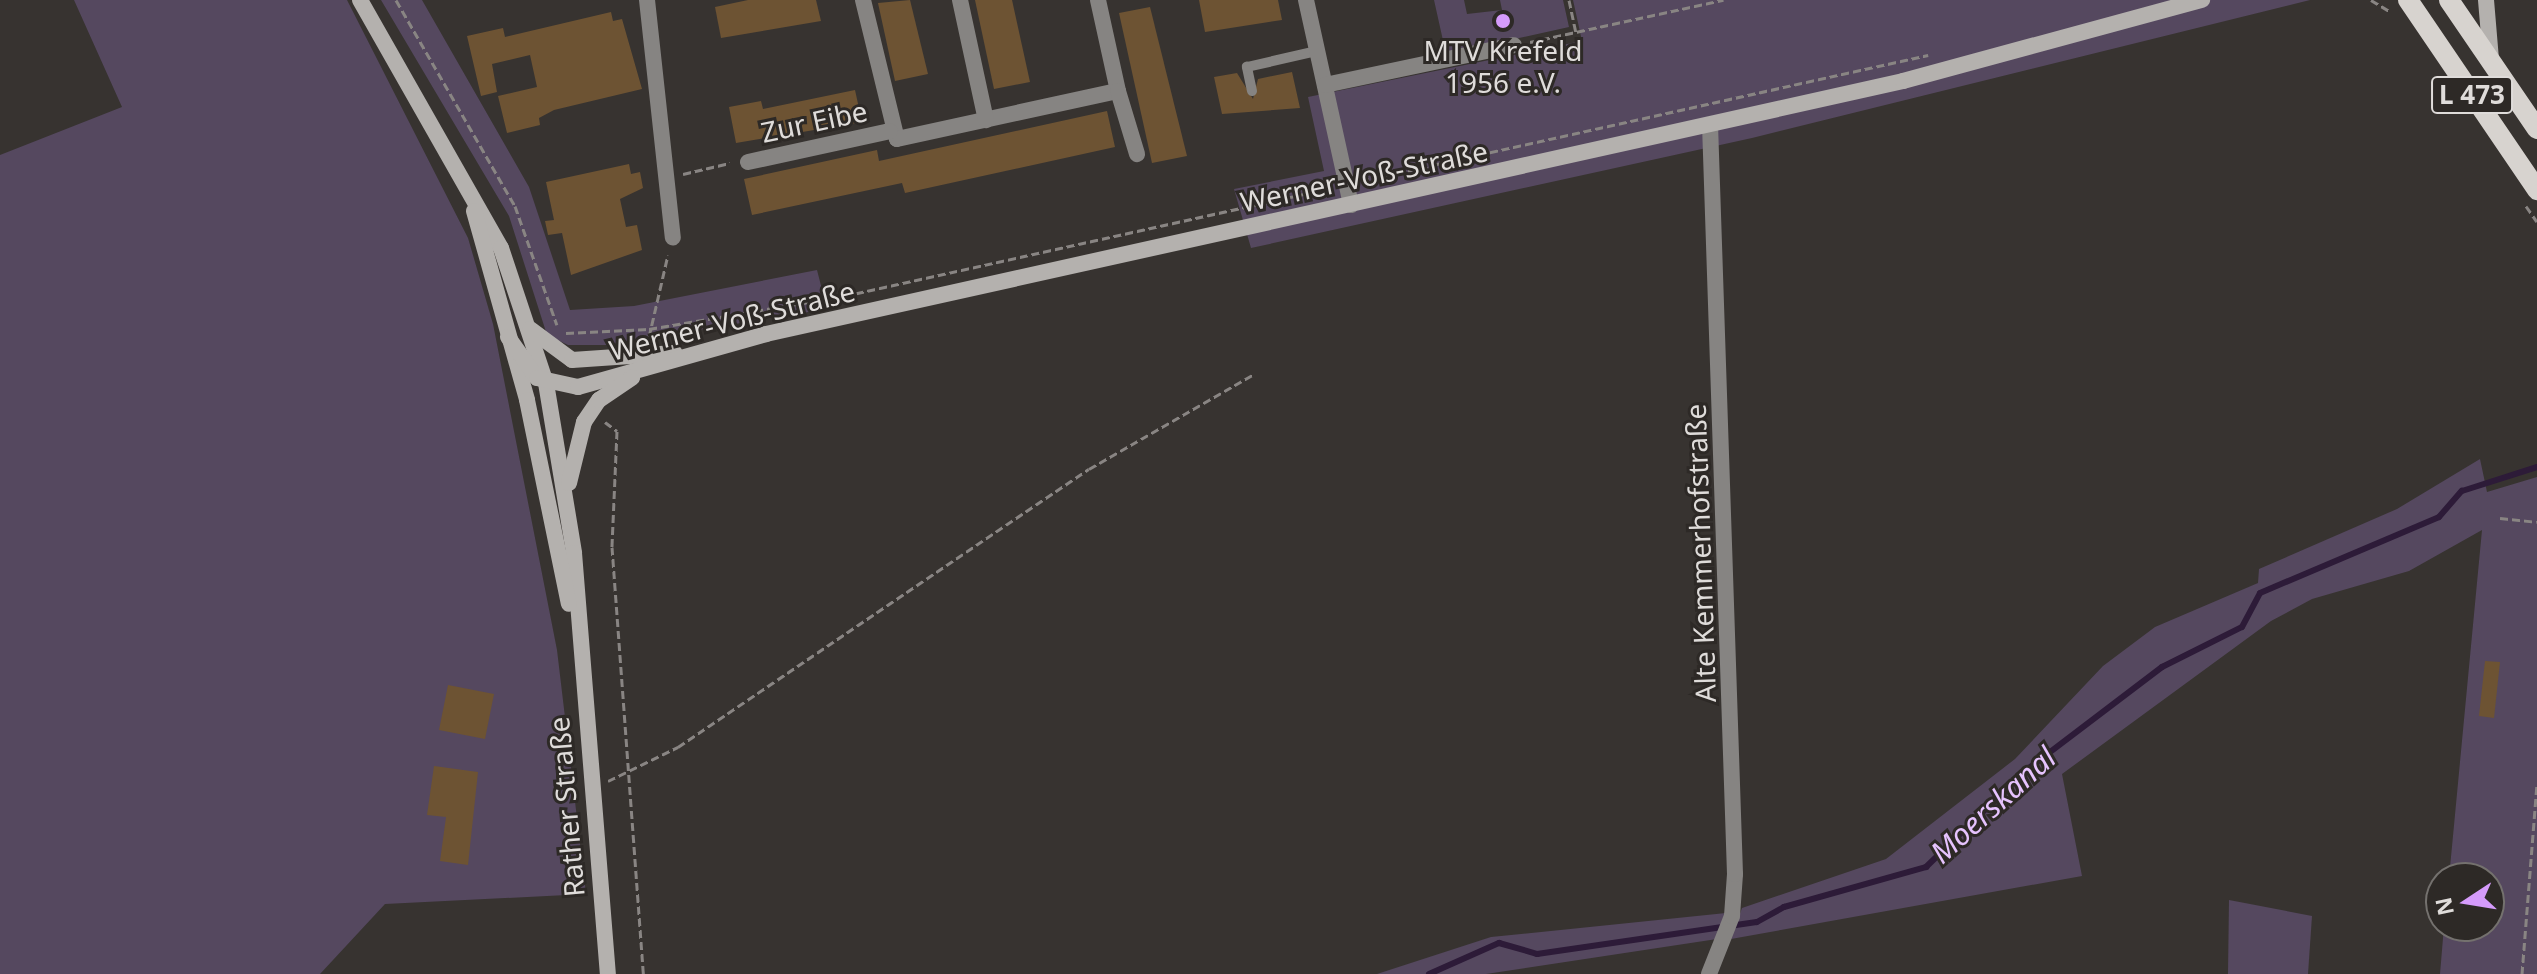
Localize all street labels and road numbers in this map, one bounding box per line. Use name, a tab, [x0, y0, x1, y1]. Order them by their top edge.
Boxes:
road number: L 473	[2430, 73, 2514, 117]
street label: Zur Eibe	[758, 93, 870, 149]
street label: Werner-Voß-Straße	[1237, 133, 1491, 219]
street label: Werner-Voß-Straße	[606, 273, 858, 367]
street label: Alte Kemmerhofstraße	[1678, 403, 1722, 703]
street label: Rather Straße	[541, 715, 591, 899]

